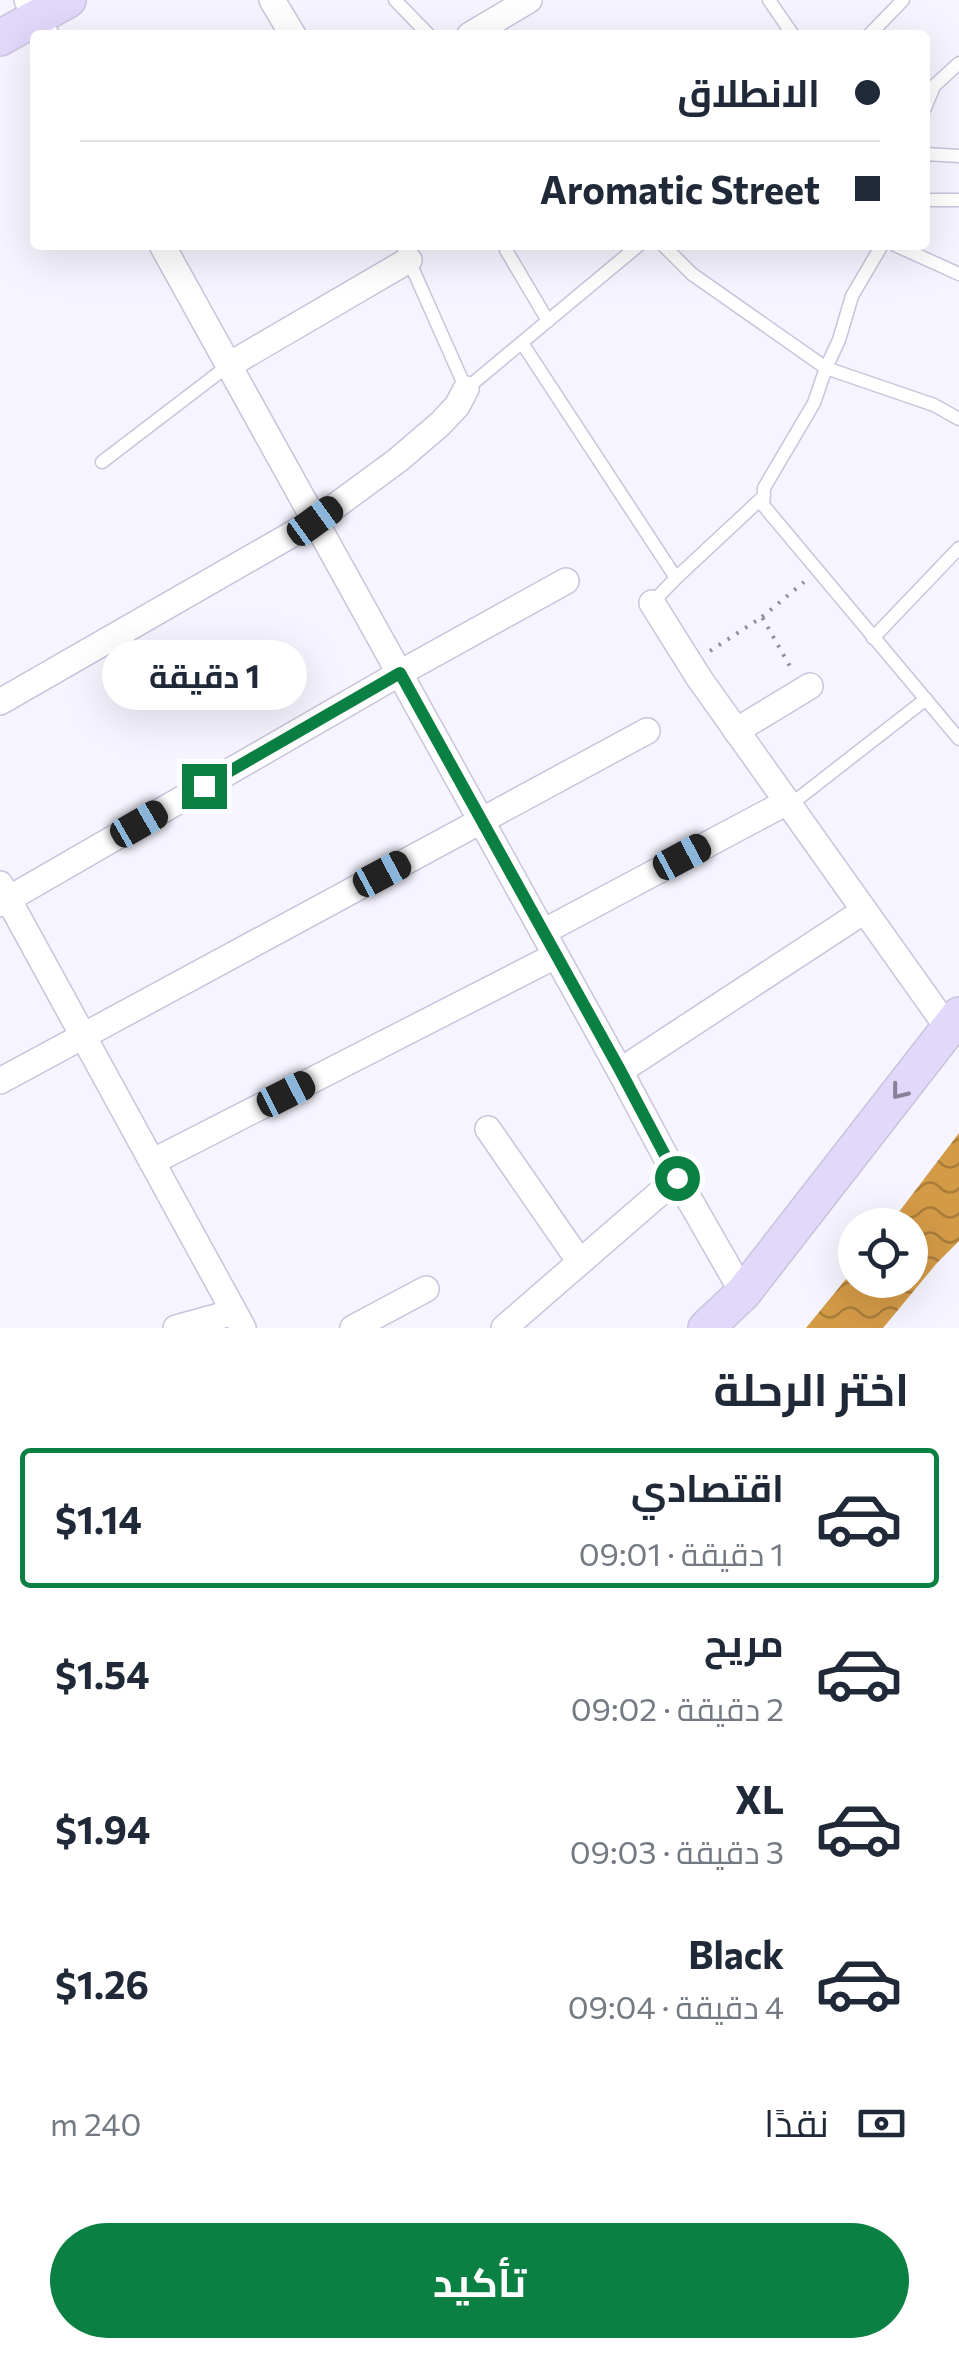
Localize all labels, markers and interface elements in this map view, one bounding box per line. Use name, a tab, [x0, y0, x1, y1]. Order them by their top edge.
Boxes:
text: الانطلاق	[677, 68, 820, 115]
text: Aromatic Street	[540, 165, 820, 212]
car	[282, 491, 348, 551]
callout: 1 دقيقة	[101, 641, 306, 711]
text: 1 دقيقة	[149, 655, 260, 695]
route end	[182, 764, 227, 809]
car	[106, 796, 172, 852]
car	[648, 830, 716, 884]
car	[348, 847, 416, 901]
car	[252, 1067, 320, 1121]
one-way arrow	[893, 1081, 911, 1099]
route start	[655, 1156, 700, 1201]
map controls	[838, 1208, 928, 1298]
button: locate	[838, 1208, 928, 1298]
text: اختر الرحلة	[713, 1360, 909, 1415]
text: اقتصادي	[631, 1463, 784, 1510]
icon: car	[814, 1473, 904, 1563]
text: $1.14	[55, 1495, 142, 1542]
text: 1 دقيقة · 09:01	[579, 1533, 784, 1573]
text: مريح	[704, 1618, 784, 1665]
icon: car	[814, 1628, 904, 1718]
text: $1.54	[55, 1650, 150, 1697]
text: 2 دقيقة · 09:02	[571, 1688, 784, 1728]
text: XL	[735, 1775, 784, 1822]
icon: car	[814, 1783, 904, 1873]
text: $1.94	[55, 1805, 150, 1852]
text: 3 دقيقة · 09:03	[570, 1831, 784, 1871]
text: Black	[688, 1930, 784, 1977]
icon: car	[814, 1938, 904, 2028]
text: $1.26	[55, 1960, 149, 2007]
text: 4 دقيقة · 09:04	[568, 1986, 784, 2026]
icon: cash	[854, 2096, 909, 2151]
text: نقدًا	[764, 2098, 829, 2145]
text: 240 m	[50, 2103, 141, 2143]
button: تأكيد	[50, 2223, 909, 2338]

